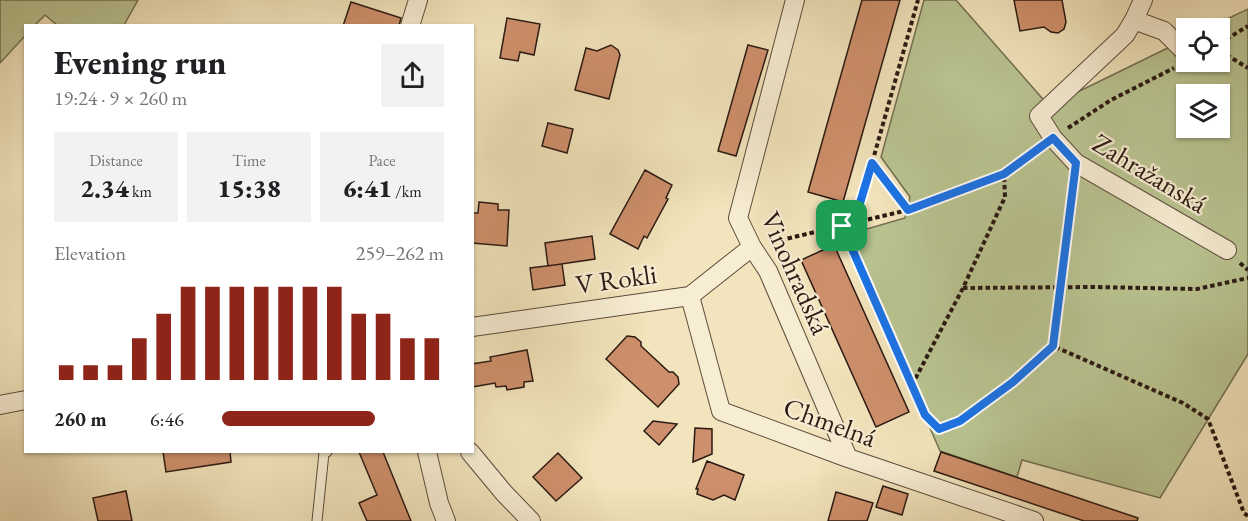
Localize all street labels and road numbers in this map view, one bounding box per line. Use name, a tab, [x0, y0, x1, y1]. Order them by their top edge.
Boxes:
street label: Zahražanská	[1086, 125, 1214, 221]
street label: Vinohradská	[753, 206, 839, 340]
street label: V Rokli	[573, 256, 659, 302]
street label: Chmelná	[779, 389, 881, 455]

